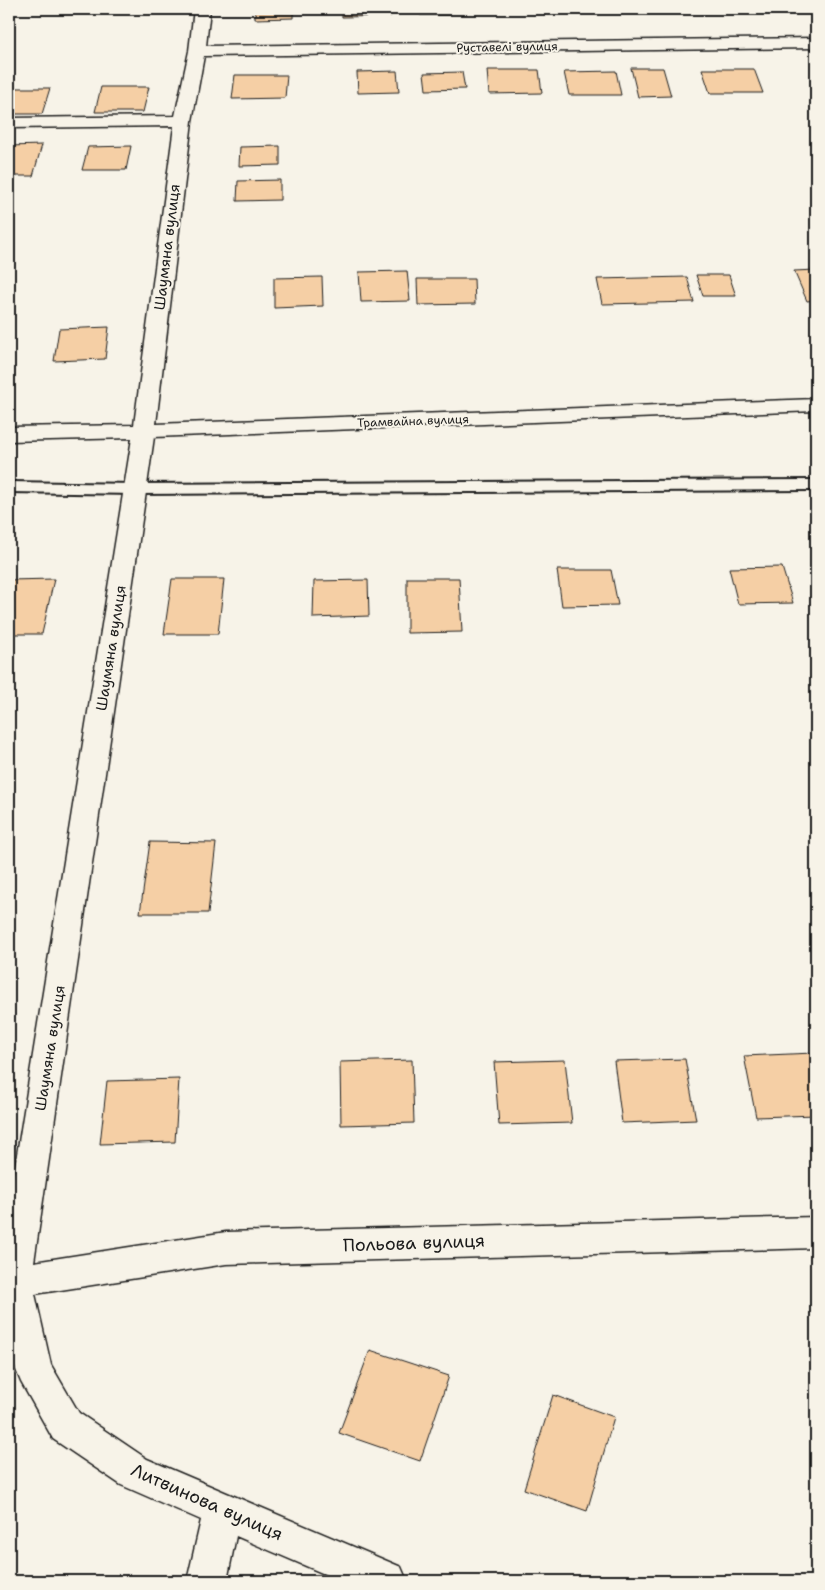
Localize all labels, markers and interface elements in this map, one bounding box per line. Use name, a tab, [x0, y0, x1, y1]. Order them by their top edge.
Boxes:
street label: Руставелі вулиця	[456, 38, 558, 56]
street label: Шаумяна вулиця	[149, 183, 185, 311]
street label: Трамвайна вулиця	[357, 411, 469, 431]
street label: Шаумяна вулиця	[91, 584, 131, 712]
street label: Шаумяна вулиця	[30, 984, 70, 1112]
street label: Польова вулиця	[343, 1229, 485, 1257]
street label: Литвинова вулиця	[127, 1458, 287, 1546]

